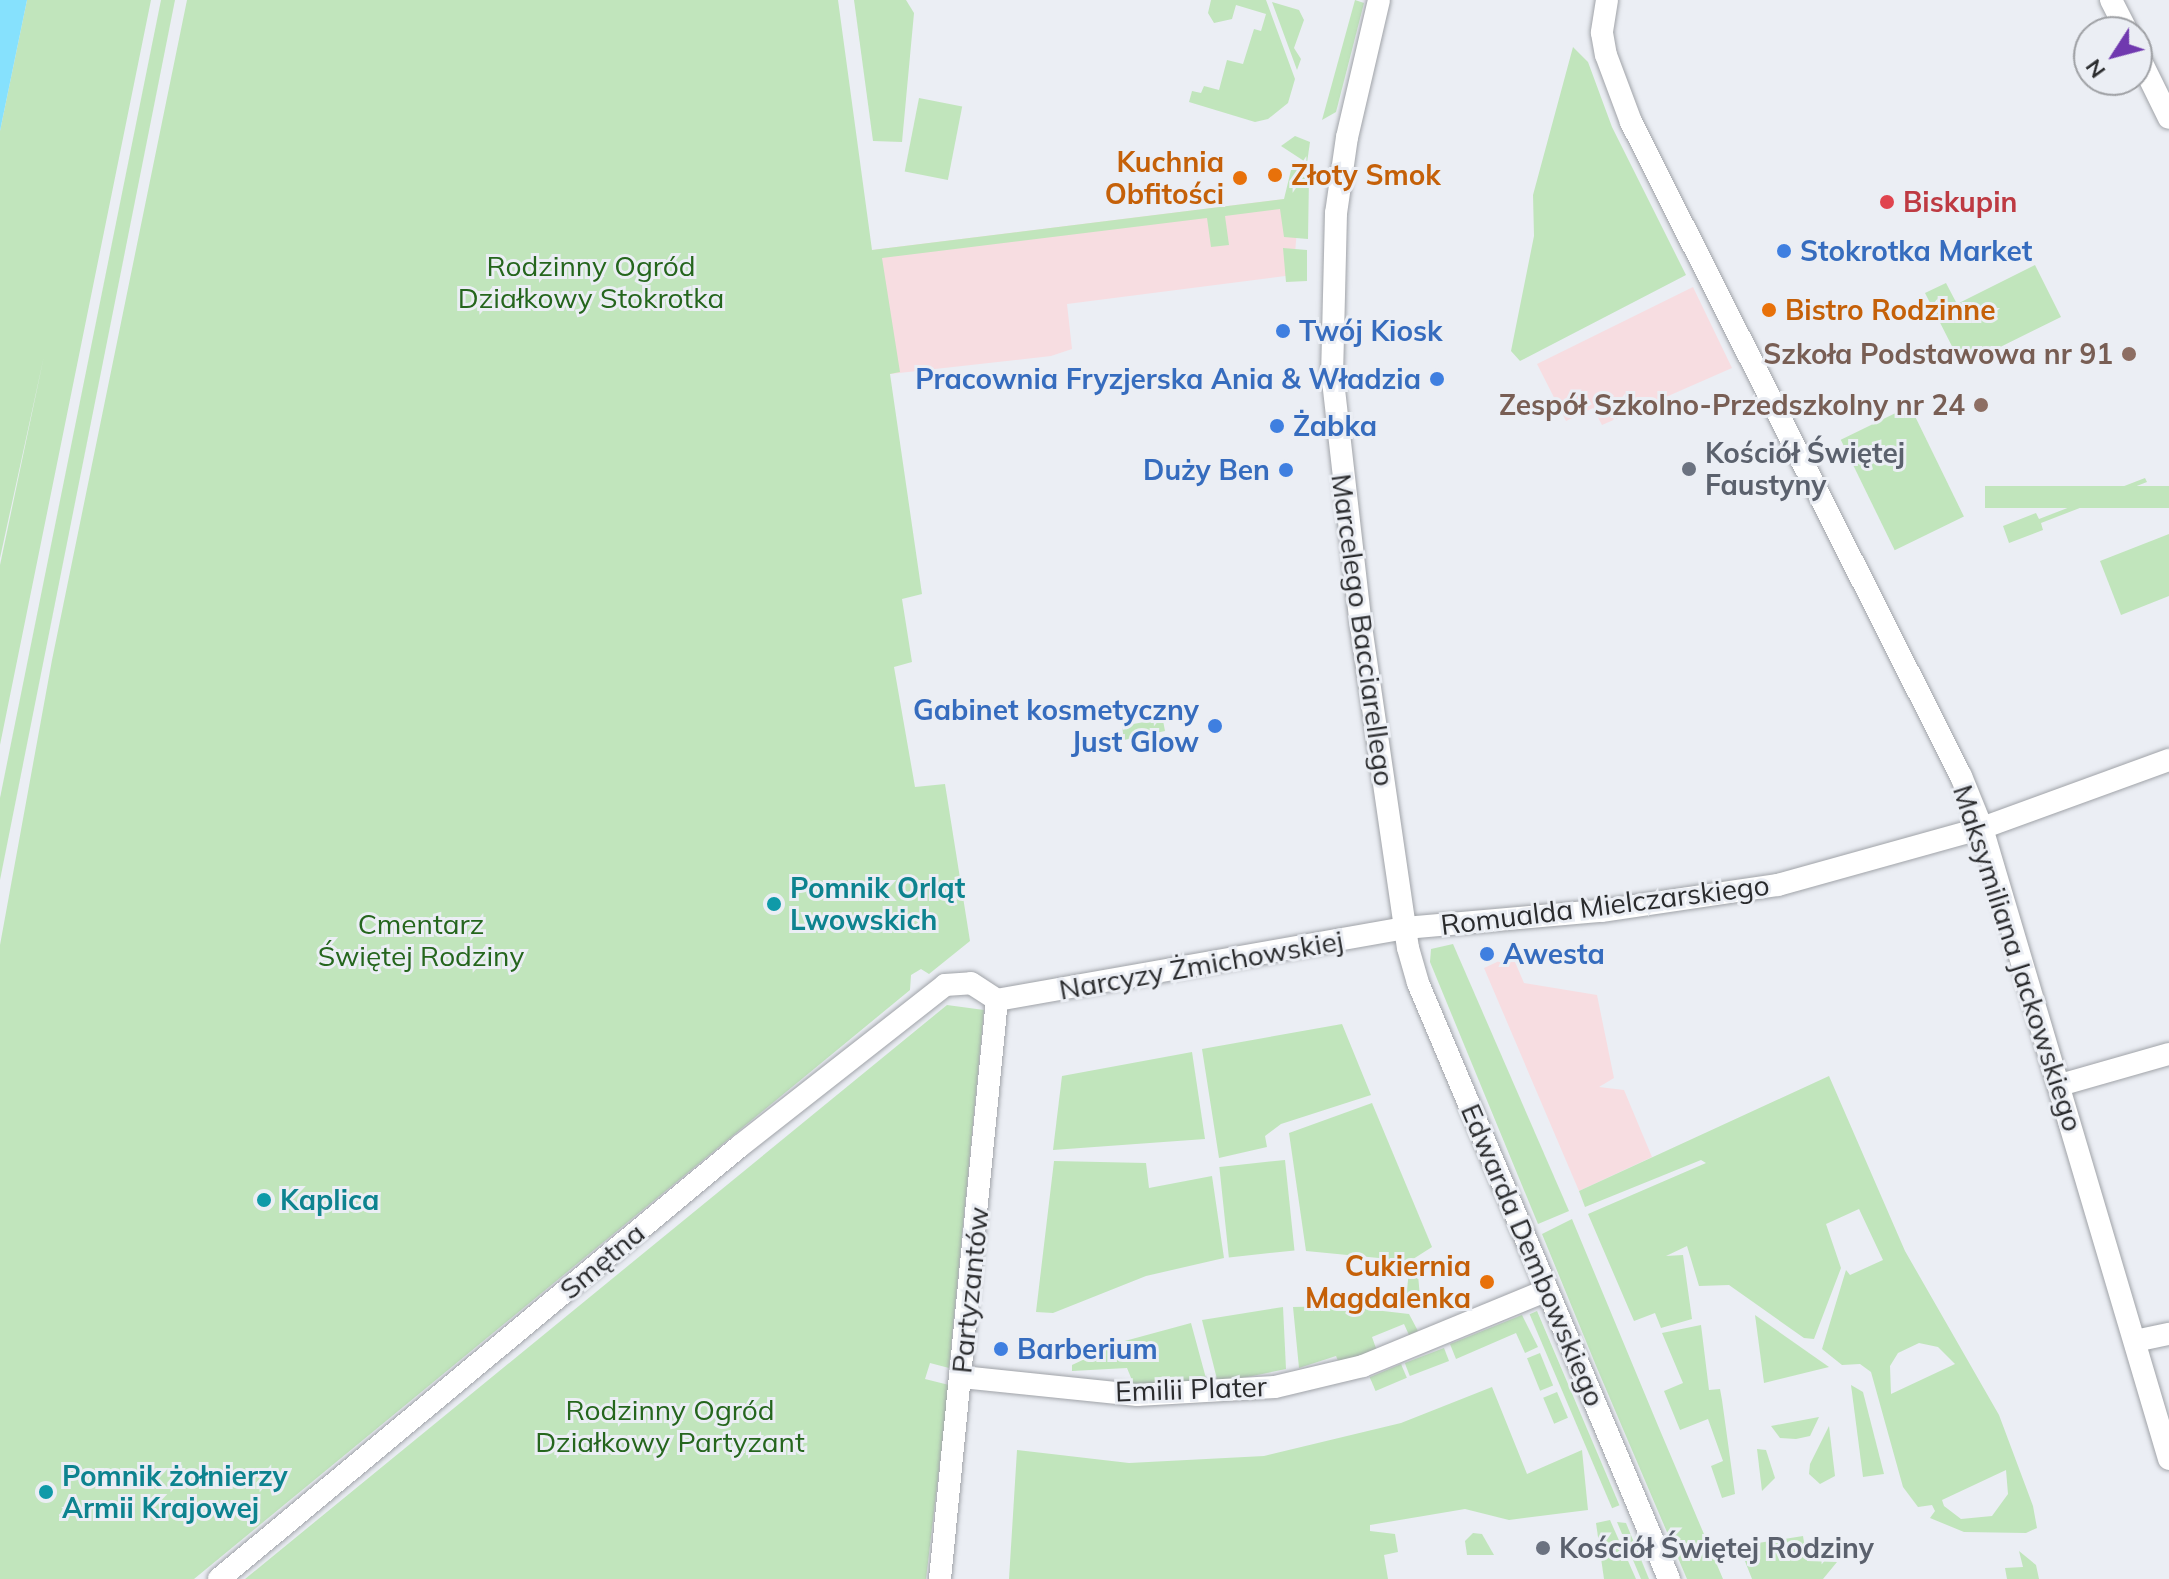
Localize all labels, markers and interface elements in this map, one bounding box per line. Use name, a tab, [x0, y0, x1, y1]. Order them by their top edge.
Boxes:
north arrow	[2073, 16, 2153, 96]
text: N	[2079, 54, 2111, 84]
place label: Kuchnia Obfitości	[1105, 145, 1224, 211]
place label: Złoty Smok	[1291, 158, 1441, 192]
marker: Złoty Smok	[1266, 166, 1284, 184]
marker: Kuchnia Obfitości	[1231, 169, 1249, 187]
place label: Biskupin	[1903, 185, 2017, 219]
marker: Biskupin	[1878, 193, 1896, 211]
place label: Stokrotka Market	[1800, 234, 2032, 268]
marker: Stokrotka Market	[1775, 242, 1793, 260]
park label: Rodzinny Ogród Działkowy Stokrotka	[458, 249, 724, 315]
place label: Bistro Rodzinne	[1785, 293, 1996, 327]
marker: Bistro Rodzinne	[1760, 301, 1778, 319]
place label: Twój Kiosk	[1299, 314, 1442, 348]
marker: Twój Kiosk	[1274, 322, 1292, 340]
place label: Szkoła Podstawowa nr 91	[1763, 337, 2113, 371]
marker: Szkoła Podstawowa nr 91	[2120, 345, 2138, 363]
place label: Pracownia Fryzjerska Ania & Władzia	[915, 362, 1421, 396]
marker: Pracownia Fryzjerska Ania & Władzia	[1428, 370, 1446, 388]
place label: Zespół Szkolno-Przedszkolny nr 24	[1499, 388, 1965, 422]
marker: Zespół Szkolno-Przedszkolny nr 24	[1972, 396, 1990, 414]
place label: Żabka	[1293, 409, 1377, 443]
marker: Żabka	[1268, 417, 1286, 435]
place label: Kościół Świętej Faustyny	[1705, 436, 1905, 502]
place label: Duży Ben	[1143, 453, 1270, 487]
marker: Kościół Świętej Faustyny	[1680, 460, 1698, 478]
marker: Duży Ben	[1277, 461, 1295, 479]
street label: Marcelego Bacciarellego	[1324, 472, 1402, 788]
place label: Gabinet kosmetyczny Just Glow	[913, 693, 1199, 759]
marker: Gabinet kosmetyczny Just Glow	[1206, 717, 1224, 735]
street label: Maksymiliana Jackowskiego	[1946, 781, 2090, 1135]
street label: Romualda Mielczarskiego	[1439, 868, 1771, 942]
place label: Pomnik Orląt Lwowskich	[790, 871, 965, 937]
marker: Pomnik Orląt Lwowskich	[765, 895, 783, 913]
park label: Cmentarz Świętej Rodziny	[318, 907, 524, 973]
street label: Narcyzy Żmichowskiej	[1056, 923, 1346, 1007]
place label: Awesta	[1503, 937, 1605, 971]
marker: Awesta	[1478, 945, 1496, 963]
street label: Edwarda Dembowskiego	[1454, 1099, 1612, 1411]
place label: Kaplica	[280, 1183, 379, 1217]
marker: Kaplica	[255, 1191, 273, 1209]
street label: Partyzantów	[945, 1205, 995, 1375]
street label: Smętna	[553, 1216, 651, 1306]
place label: Cukiernia Magdalenka	[1305, 1249, 1471, 1315]
marker: Cukiernia Magdalenka	[1478, 1273, 1496, 1291]
place label: Barberium	[1017, 1332, 1158, 1366]
marker: Barberium	[992, 1340, 1010, 1358]
street label: Emilii Plater	[1115, 1370, 1267, 1408]
park label: Rodzinny Ogród Działkowy Partyzant	[535, 1393, 805, 1459]
place label: Pomnik żołnierzy Armii Krajowej	[62, 1459, 288, 1525]
marker: Pomnik żołnierzy Armii Krajowej	[37, 1483, 55, 1501]
place label: Kościół Świętej Rodziny	[1559, 1531, 1874, 1565]
marker: Kościół Świętej Rodziny	[1534, 1539, 1552, 1557]

